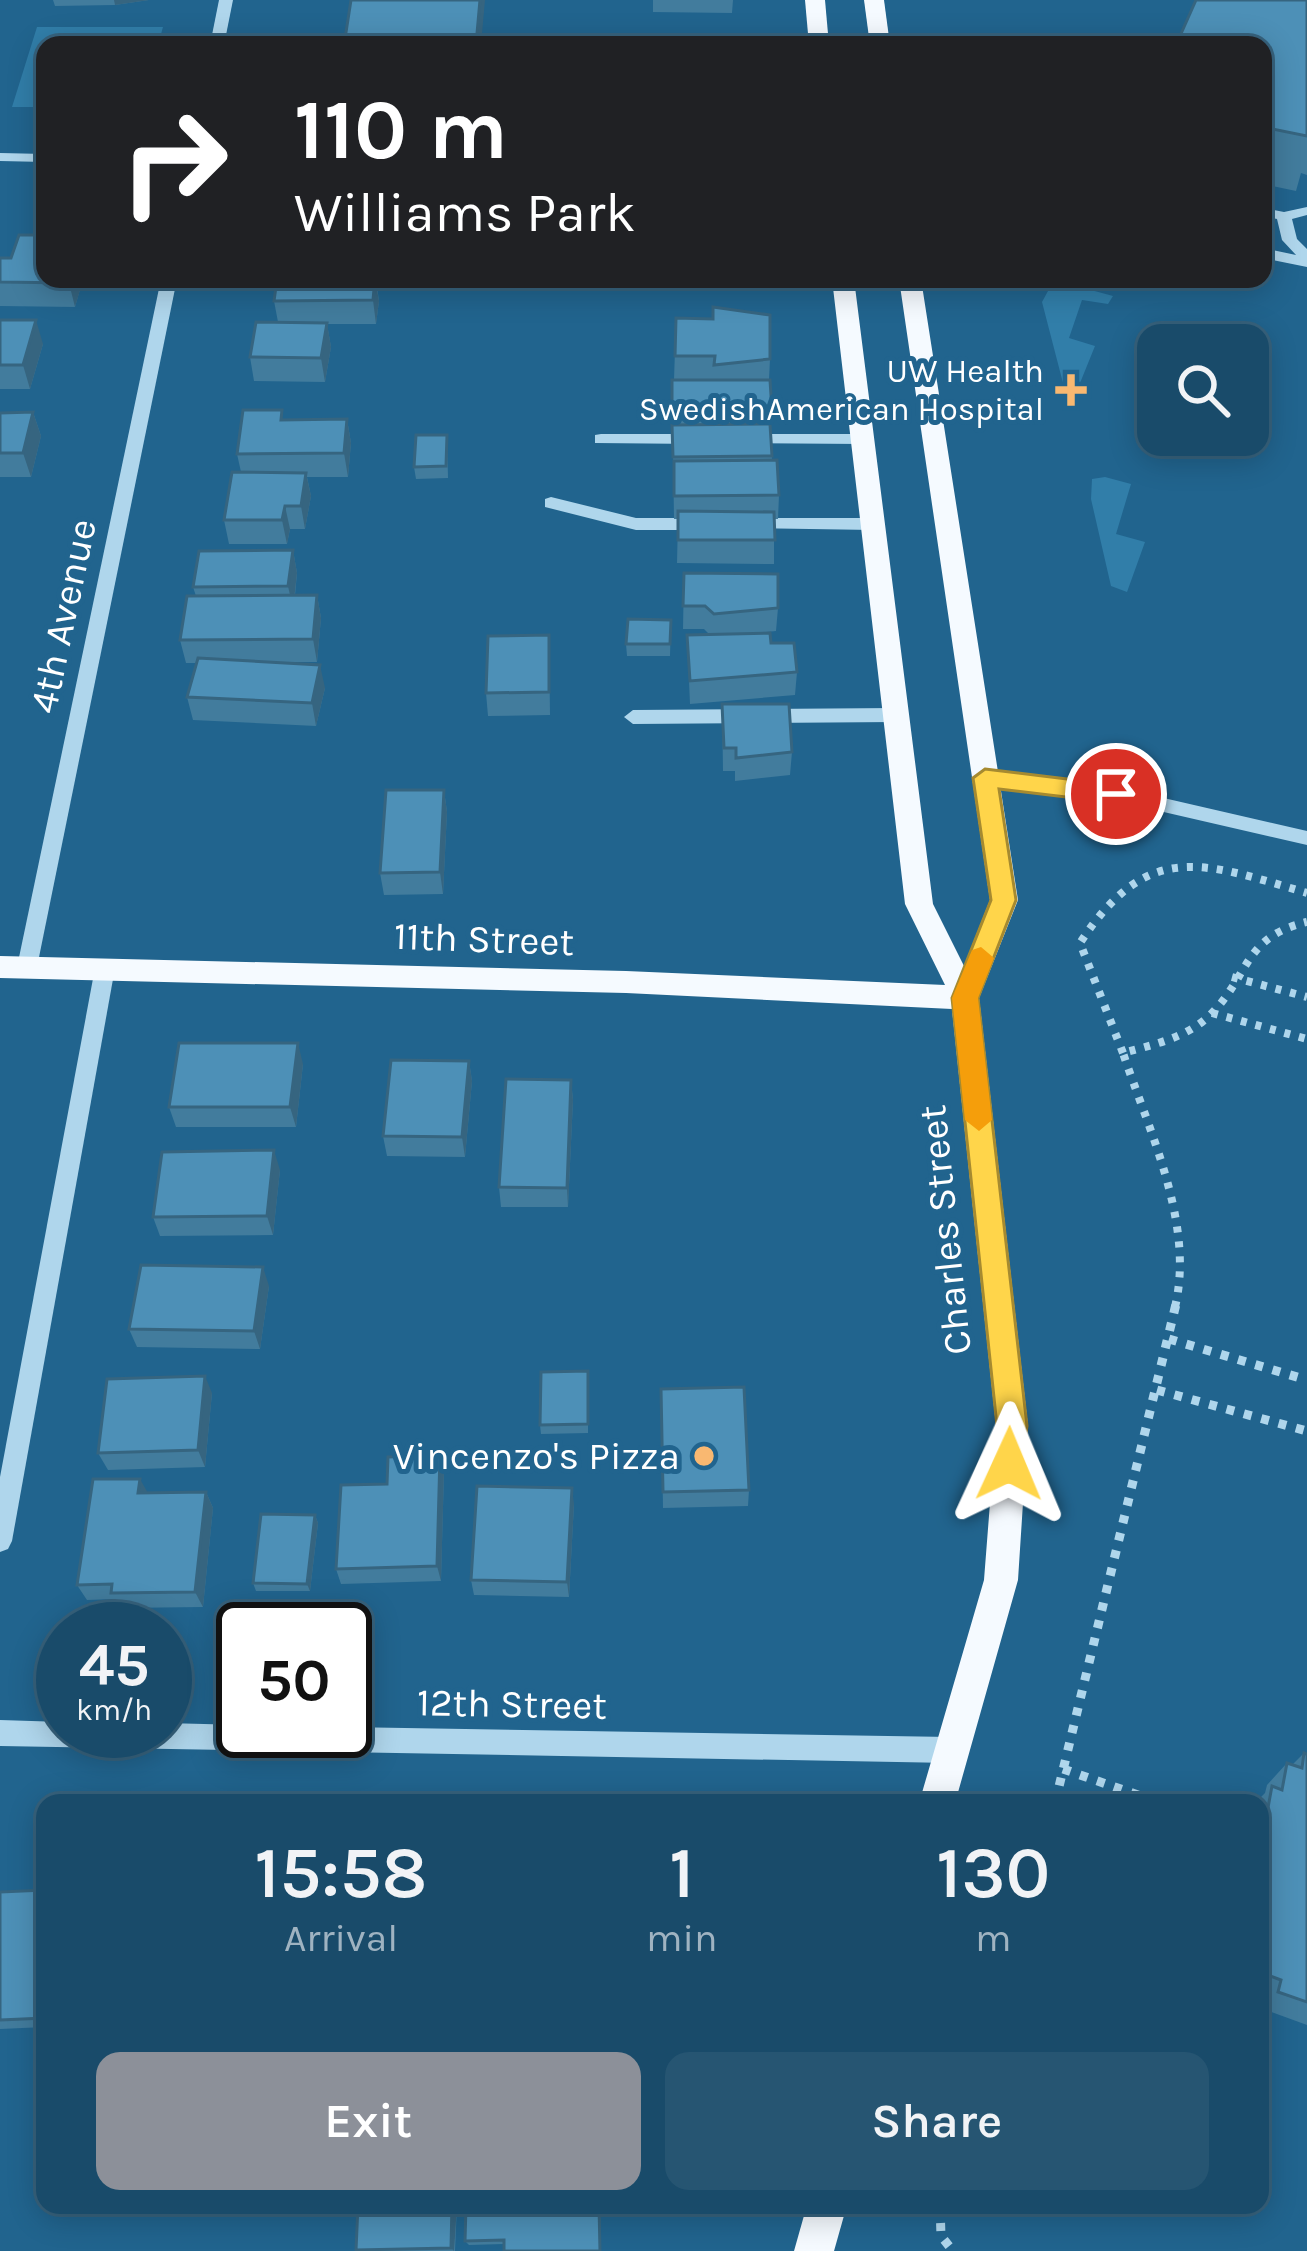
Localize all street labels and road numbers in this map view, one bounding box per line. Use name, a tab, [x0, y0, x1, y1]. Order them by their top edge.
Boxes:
street label: 4th Avenue	[20, 515, 106, 717]
street label: 11th Street	[393, 913, 575, 965]
street label: Charles Street	[909, 1103, 981, 1357]
street label: 12th Street	[417, 1679, 607, 1729]

